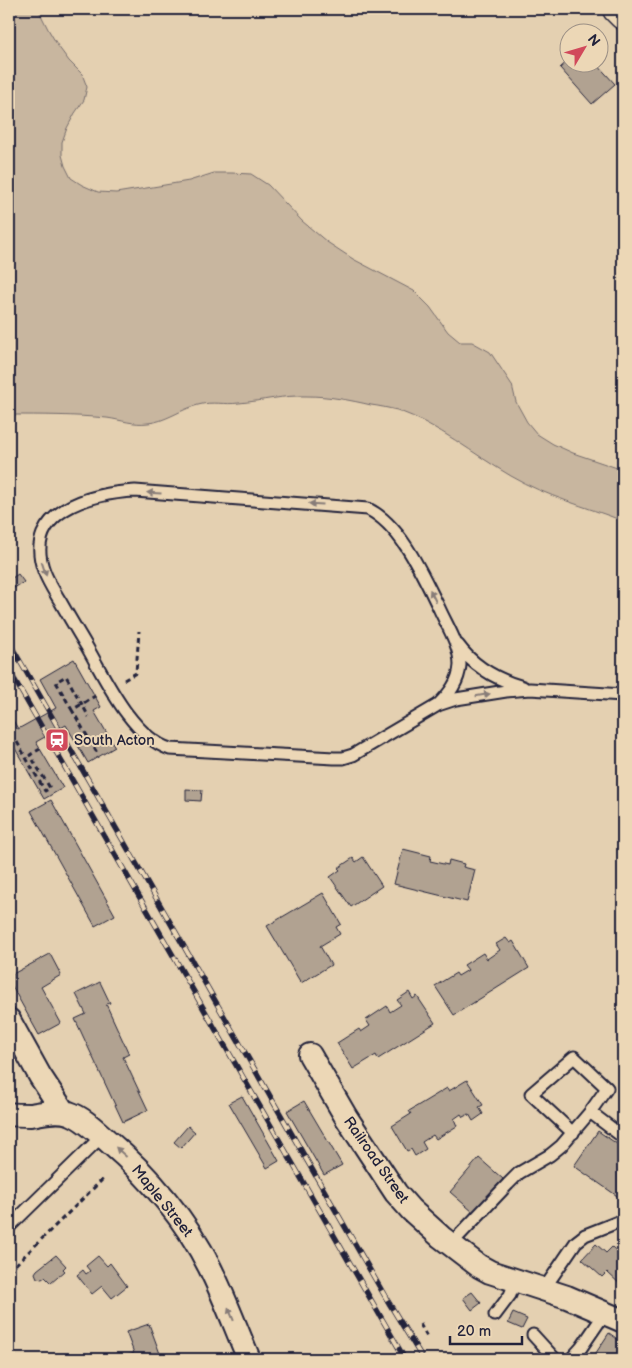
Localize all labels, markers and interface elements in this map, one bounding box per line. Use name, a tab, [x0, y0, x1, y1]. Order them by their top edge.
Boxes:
north arrow	[560, 22, 610, 72]
text: N	[584, 31, 604, 50]
one-way arrow	[146, 488, 162, 496]
one-way arrow	[308, 500, 324, 508]
one-way arrow	[40, 562, 48, 577]
one-way arrow	[429, 589, 437, 604]
one-way arrow	[476, 690, 492, 698]
station icon: South Acton	[44, 727, 70, 753]
place label: South Acton	[74, 731, 155, 750]
street label: Railroad Street	[339, 1113, 413, 1207]
one-way arrow	[115, 1146, 127, 1158]
street label: Maple Street	[127, 1161, 197, 1241]
one-way arrow	[226, 1307, 234, 1321]
scale bar	[450, 1313, 522, 1345]
text: 20 m	[457, 1322, 491, 1341]

